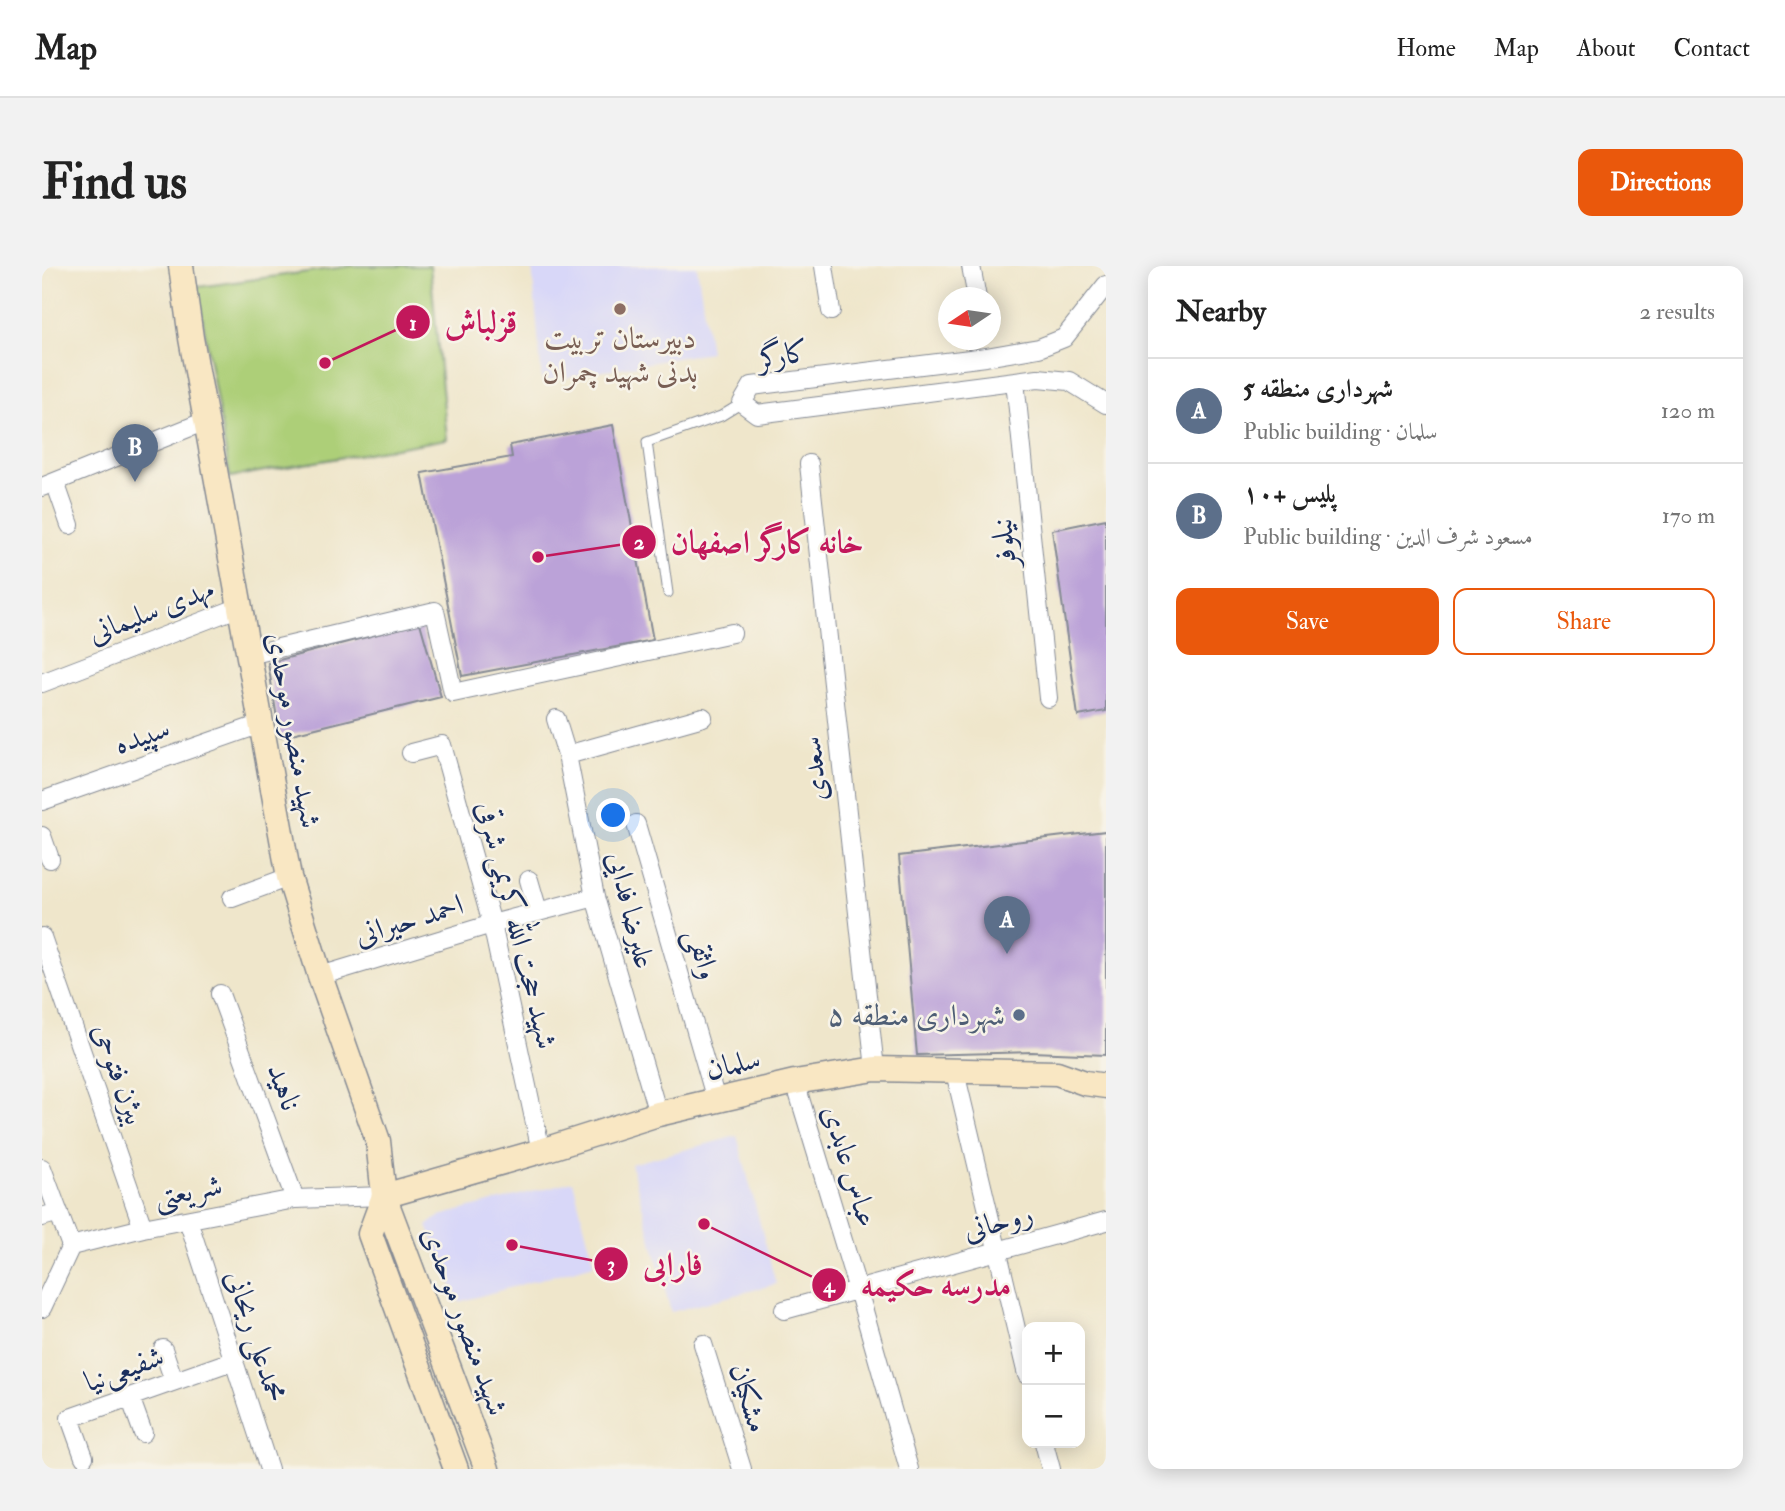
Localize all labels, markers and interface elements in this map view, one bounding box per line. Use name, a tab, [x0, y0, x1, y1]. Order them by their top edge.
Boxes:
text: Map	[35, 28, 97, 69]
text: Home	[1396, 33, 1456, 64]
text: Map	[1494, 33, 1539, 64]
text: About	[1577, 33, 1636, 64]
text: Contact	[1674, 33, 1750, 64]
button: Directions	[1578, 149, 1743, 216]
text: Find us	[42, 152, 187, 213]
north arrow	[938, 287, 1001, 350]
text: Nearby	[1176, 293, 1266, 330]
callout: قزلباش	[395, 296, 531, 349]
text: 2 results	[1640, 297, 1715, 326]
marker: دبیرستان تربیت بدنی شهید چمران	[612, 301, 628, 317]
text: قزلباش	[445, 303, 517, 343]
text: 1	[409, 310, 417, 337]
place label: دبیرستان تربیت بدنی شهید چمران	[542, 320, 698, 391]
street label: کارگر	[751, 330, 812, 378]
text: شهرداری منطقه 5	[1243, 373, 1393, 405]
text: A	[1192, 396, 1206, 425]
text: 120 m	[1661, 396, 1715, 425]
text: Public building · سلمان	[1243, 417, 1438, 446]
pin: B	[112, 424, 158, 482]
text: پلیس +۱۰	[1243, 478, 1336, 510]
text: B	[1191, 501, 1207, 530]
text: 170 m	[1662, 501, 1715, 530]
callout: خانه کارگر اصفهان	[622, 515, 878, 568]
street label: نیلوفر	[983, 516, 1025, 573]
text: خانه کارگر اصفهان	[670, 521, 864, 563]
text: Public building · مسعود شرف الدین	[1243, 522, 1533, 551]
text: 2	[634, 529, 645, 556]
street label: مهدی سلیمانی	[83, 570, 219, 652]
button: Save	[1176, 588, 1439, 655]
button: Share	[1453, 588, 1715, 655]
street label: شهید منصور موحدی	[259, 629, 329, 831]
street label: سپیده	[109, 709, 176, 765]
street label: سعدی	[792, 735, 836, 803]
street label: شهید حجت الله کریمی شرقی	[467, 796, 571, 1053]
your location	[596, 798, 630, 832]
street label: علیرضا فدایی	[598, 847, 663, 973]
street label: احمد حیرانی	[350, 886, 468, 954]
pin: A	[984, 896, 1030, 954]
street label: واثقی	[675, 924, 728, 985]
place label: شهرداری منطقه ۵	[827, 997, 1005, 1034]
marker: شهرداری منطقه ۵	[1011, 1007, 1027, 1023]
street label: بیژن فتوحی	[84, 1018, 154, 1130]
street label: سلمان	[702, 1040, 764, 1088]
street label: ناهید	[258, 1058, 310, 1116]
street label: عباس عابدی	[814, 1101, 886, 1231]
street label: شریعتی	[151, 1166, 226, 1219]
street label: روحانی	[959, 1195, 1037, 1249]
street label: شهید منصور موحدی	[414, 1221, 516, 1421]
callout: فارابی	[594, 1237, 717, 1290]
text: فارابی	[642, 1245, 703, 1287]
text: 3	[607, 1251, 615, 1278]
callout: مدرسه حکیمه	[812, 1259, 1025, 1312]
street label: محمدعلی ریحانی	[214, 1265, 295, 1408]
text: مدرسه حکیمه	[861, 1266, 1011, 1306]
text: 4	[822, 1272, 836, 1299]
map controls	[1022, 1322, 1085, 1448]
button: +	[1022, 1322, 1085, 1385]
street label: شفیعی‌نیا	[79, 1338, 169, 1401]
street label: مشکیان	[721, 1359, 777, 1437]
button: −	[1022, 1385, 1085, 1448]

